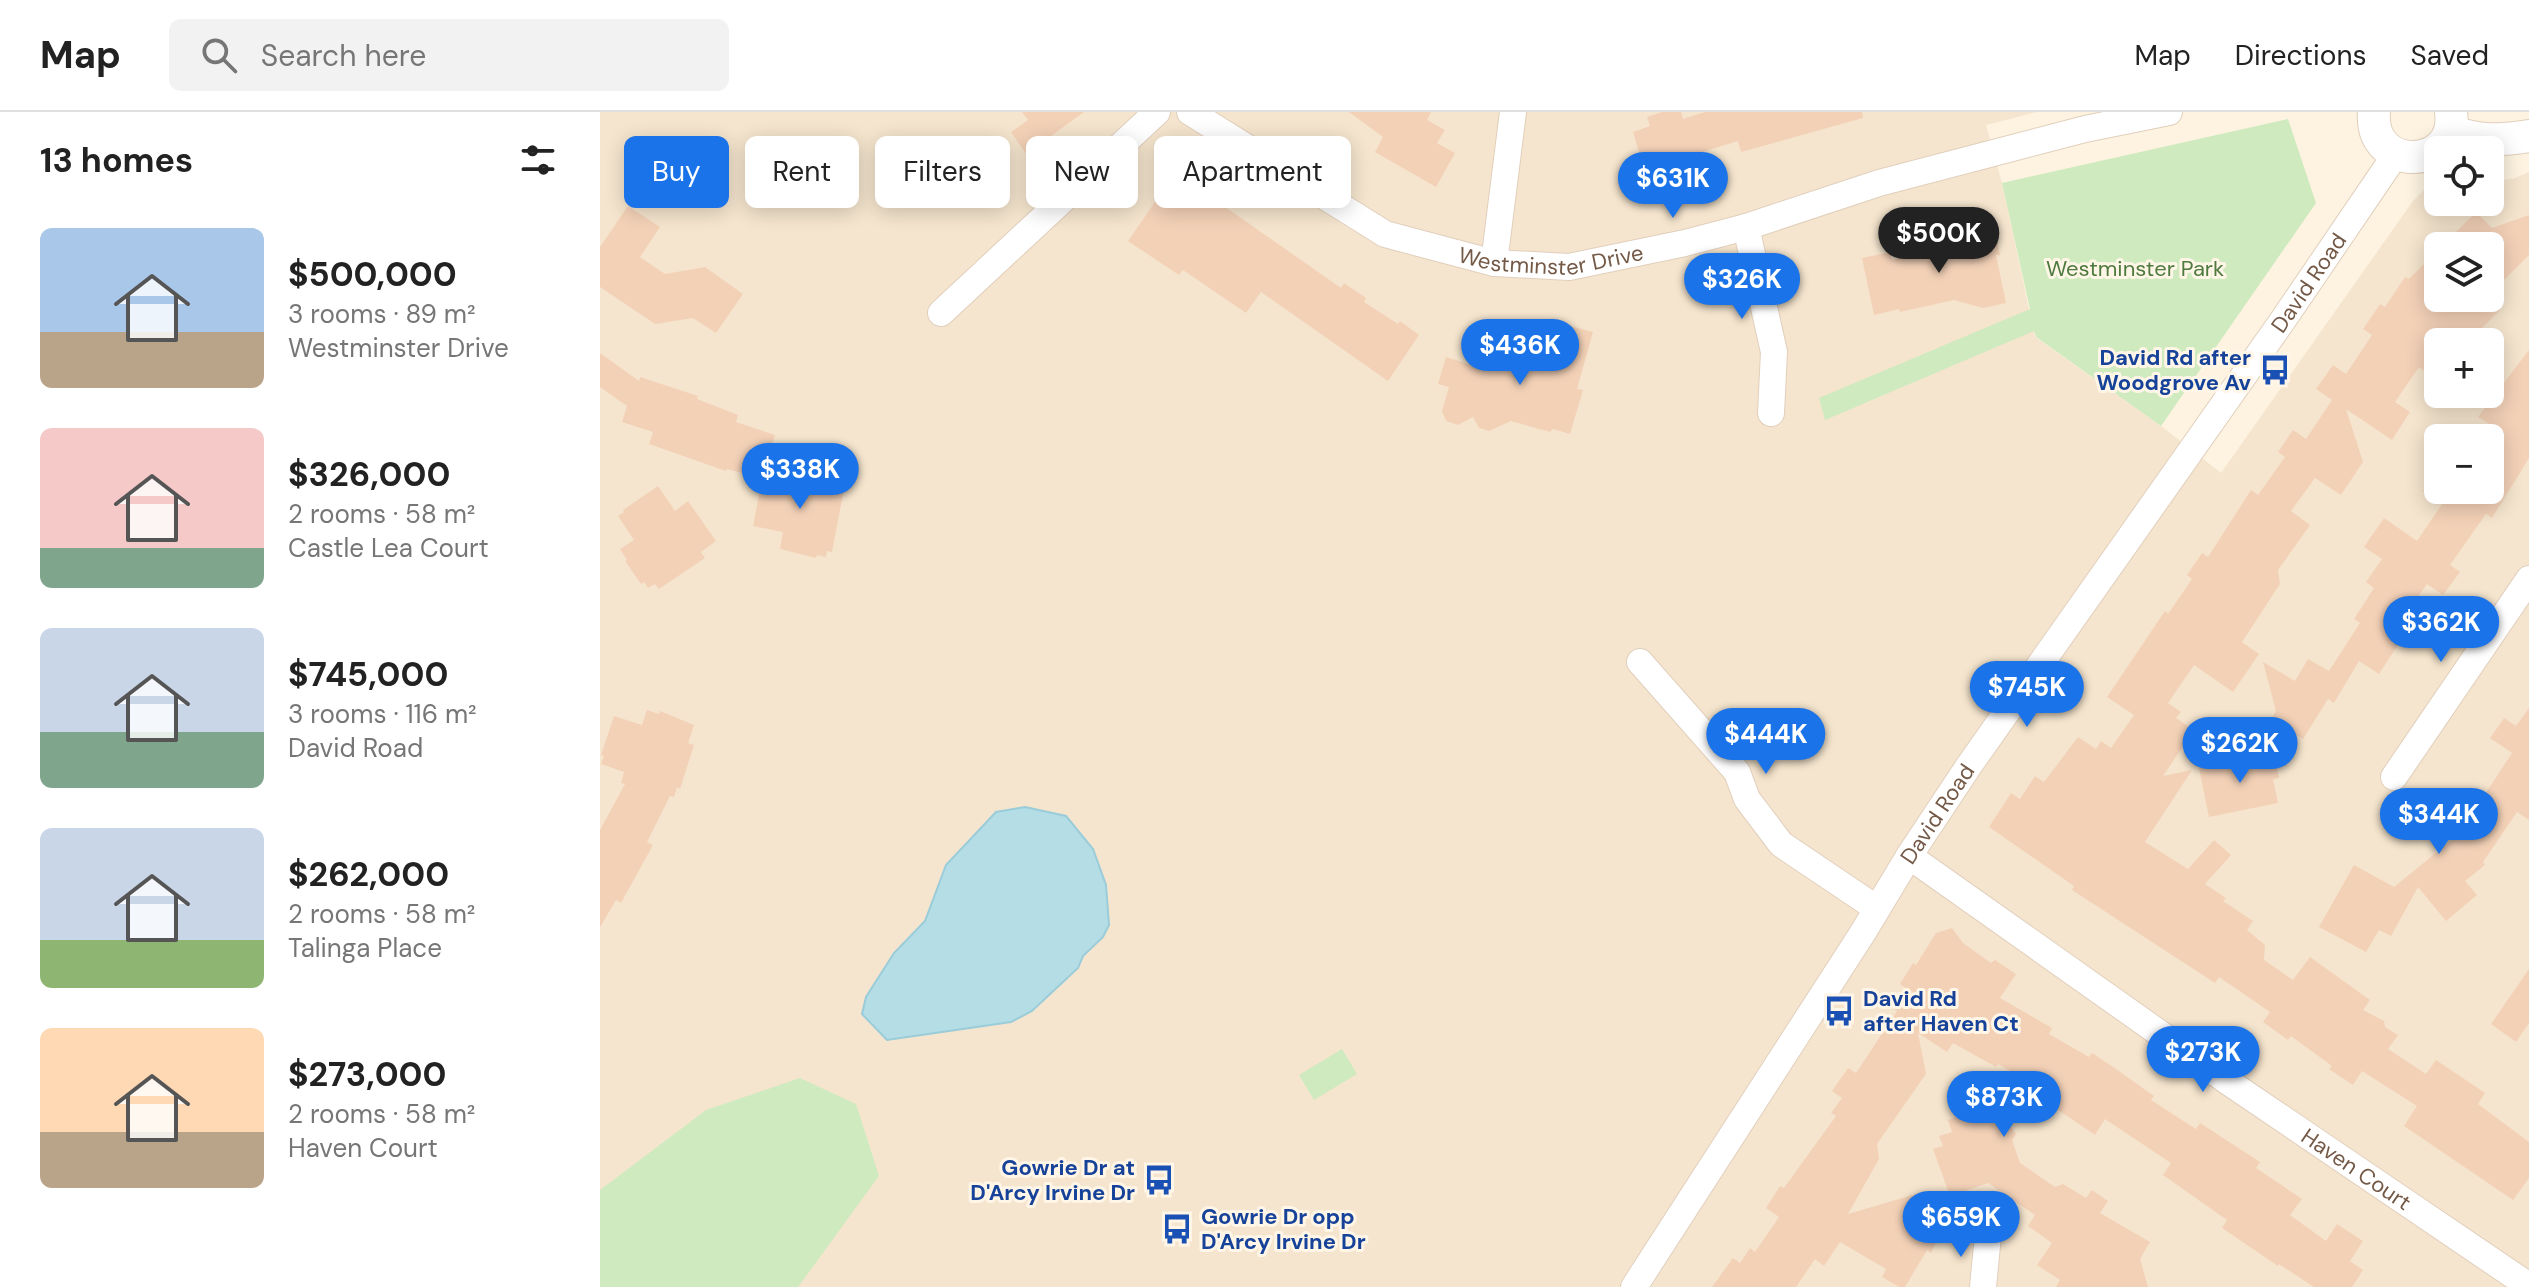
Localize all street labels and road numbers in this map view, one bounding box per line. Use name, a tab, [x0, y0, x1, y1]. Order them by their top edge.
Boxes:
street label: David Road	[2265, 228, 2353, 339]
street label: Westminster Drive	[1455, 238, 1646, 282]
street label: David Road	[1894, 758, 1981, 870]
street label: Haven Court	[2296, 1122, 2417, 1217]

